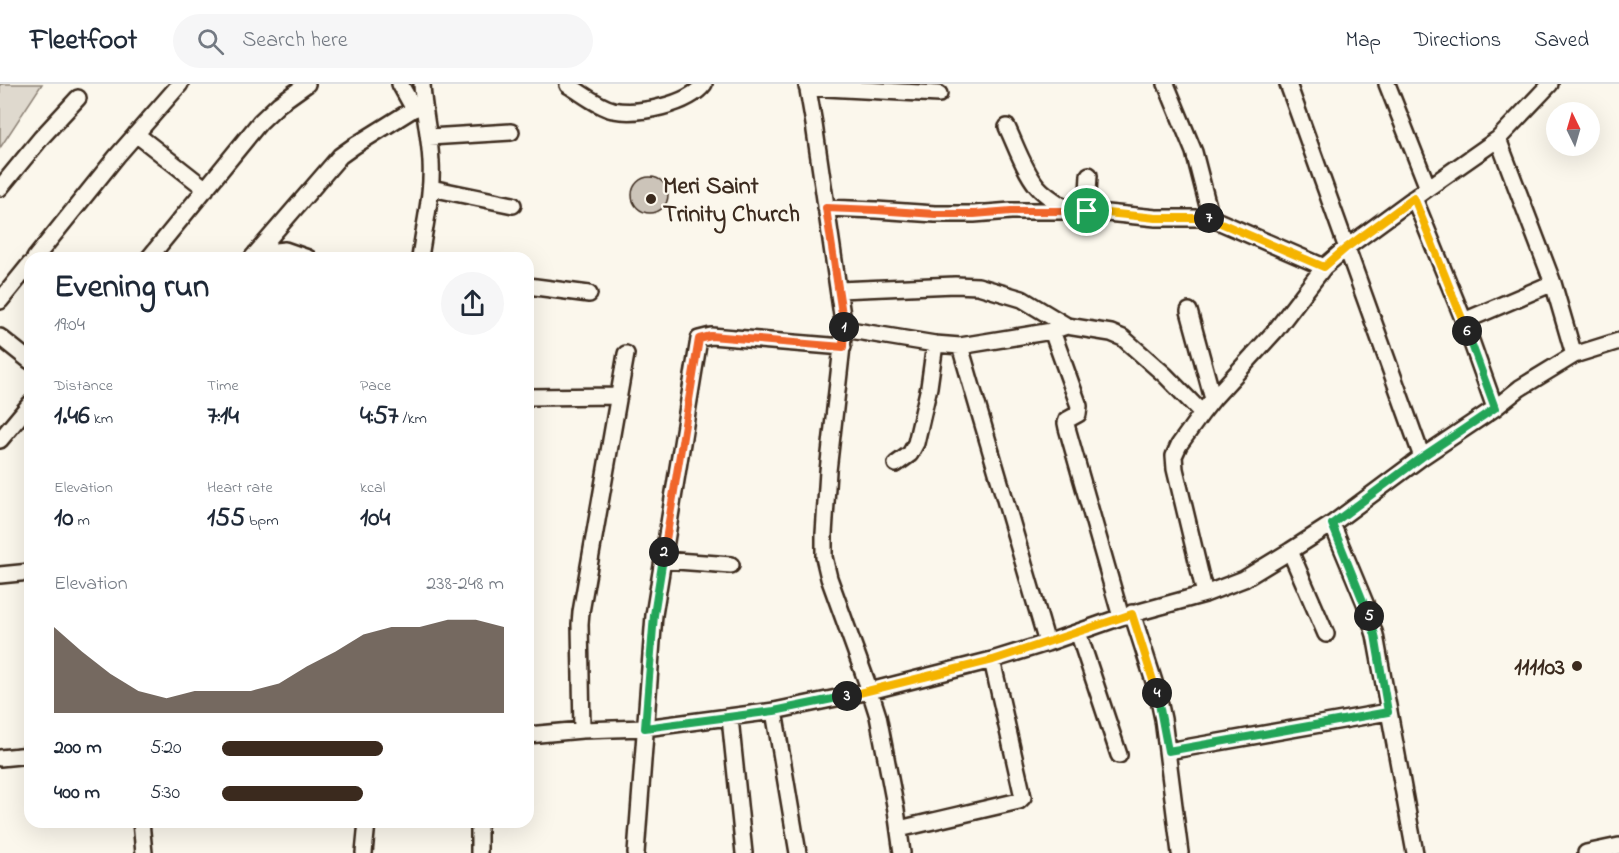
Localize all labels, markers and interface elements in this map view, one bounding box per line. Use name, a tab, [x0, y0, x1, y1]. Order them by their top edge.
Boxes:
search box	[173, 14, 593, 68]
text: Fleetfoot	[30, 21, 137, 62]
icon: search	[194, 25, 227, 58]
text: Search here	[242, 25, 348, 57]
text: Map	[1345, 26, 1381, 56]
text: Directions	[1414, 26, 1501, 56]
text: Saved	[1534, 26, 1589, 56]
north arrow	[1546, 102, 1600, 156]
map controls	[1546, 102, 1600, 156]
place label: Meri Saint Trinity Church	[663, 170, 800, 234]
pin	[1061, 185, 1112, 236]
marker: Meri Saint Trinity Church	[644, 192, 658, 206]
icon: arrive	[1070, 194, 1103, 227]
pin: 7	[1194, 203, 1224, 233]
text: 7	[1206, 206, 1212, 230]
text: Evening run	[54, 264, 209, 312]
button: share	[441, 272, 504, 335]
text: 19:04	[54, 311, 85, 340]
pin: 1	[829, 312, 859, 342]
text: 1	[841, 315, 847, 339]
pin: 6	[1452, 316, 1482, 346]
text: 6	[1463, 319, 1471, 343]
text: Distance	[54, 374, 113, 398]
text: Time	[207, 374, 239, 398]
text: Pace	[360, 374, 391, 398]
text: 1.46	[54, 398, 90, 436]
text: 7:14	[207, 398, 239, 436]
text: 4:57	[360, 398, 399, 436]
text: km	[90, 407, 113, 431]
text: /km	[399, 407, 427, 431]
text: Elevation	[54, 476, 113, 500]
text: Heart rate	[207, 476, 273, 500]
text: kcal	[360, 476, 385, 500]
text: 10	[54, 500, 74, 538]
text: 155	[207, 500, 245, 538]
text: 104	[360, 500, 390, 538]
text: m	[74, 509, 90, 533]
text: bpm	[245, 509, 279, 533]
pin: 2	[649, 537, 679, 567]
text: 2	[660, 540, 668, 564]
text: Elevation	[54, 570, 128, 599]
text: 238–248 m	[426, 570, 504, 599]
pin: 5	[1354, 601, 1384, 631]
text: 5	[1364, 604, 1374, 628]
place label: 111103	[1514, 651, 1565, 686]
marker: 111103	[1570, 659, 1584, 673]
pin: 4	[1142, 678, 1172, 708]
pin: 3	[832, 681, 862, 711]
text: 4	[1154, 681, 1160, 705]
text: 3	[844, 684, 850, 708]
text: 200 m	[54, 734, 102, 763]
text: 5:20	[150, 734, 182, 763]
text: 400 m	[54, 779, 100, 808]
text: 5:30	[150, 779, 180, 808]

